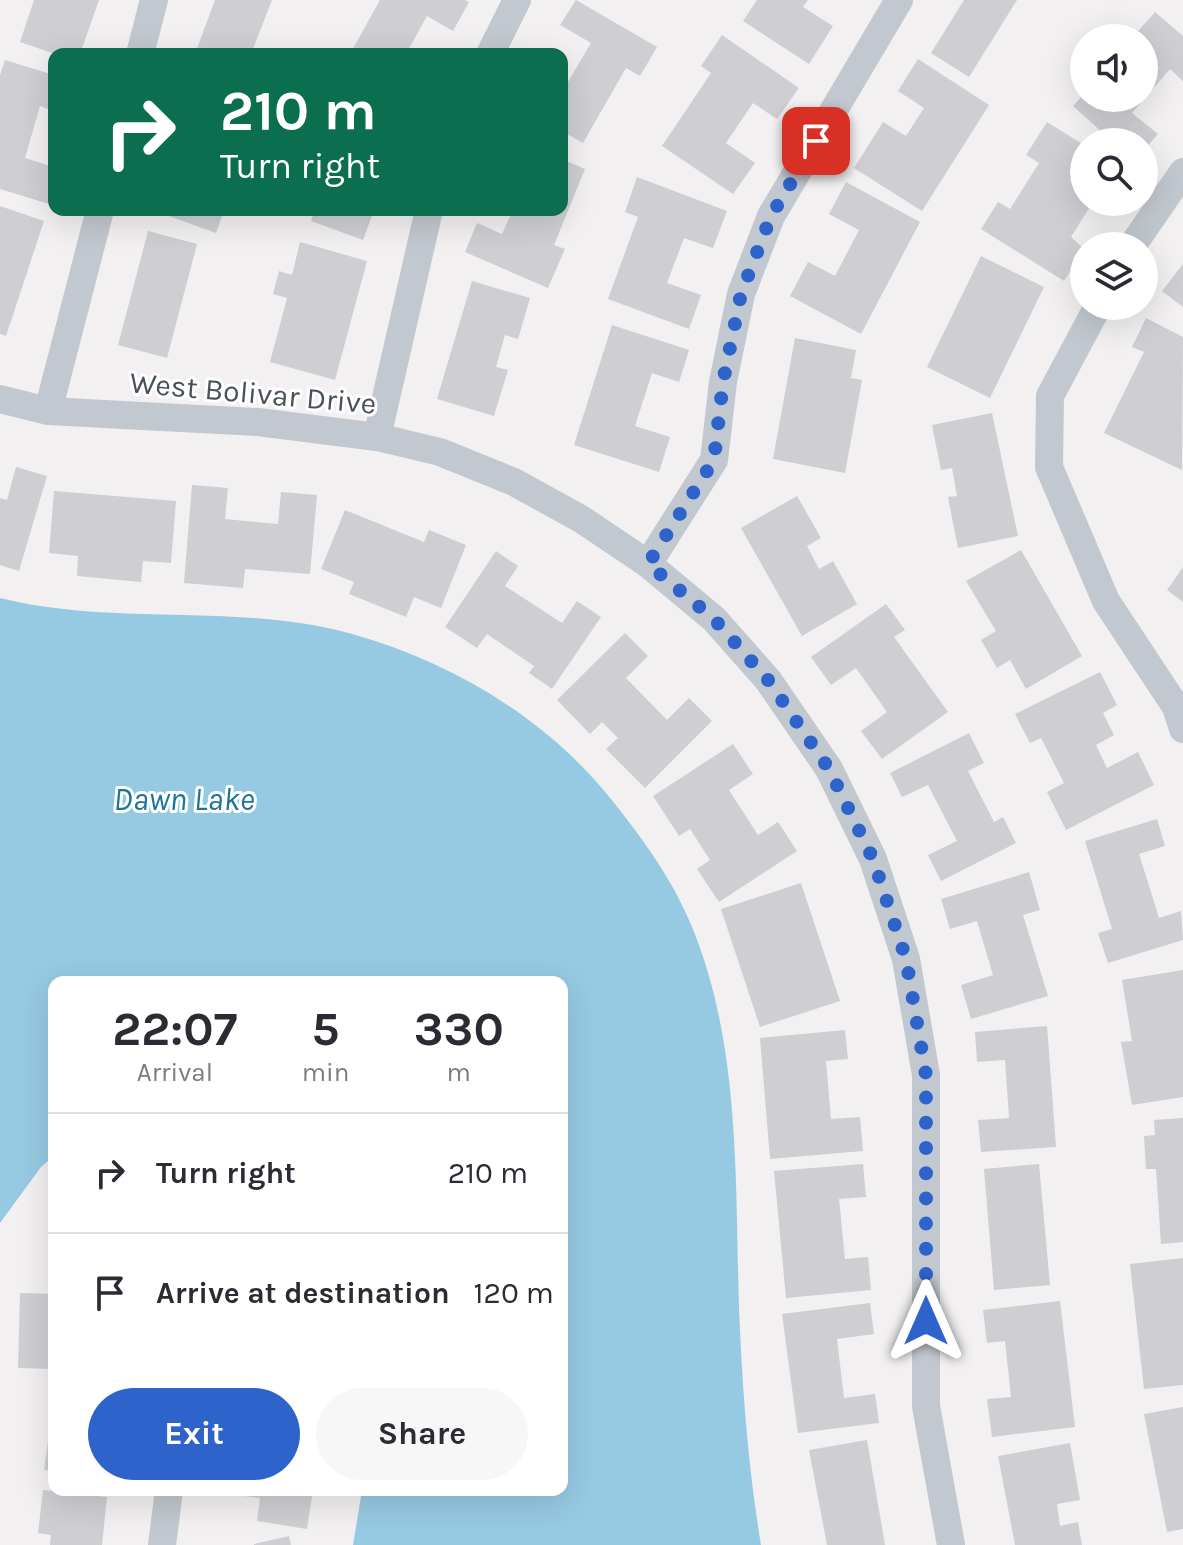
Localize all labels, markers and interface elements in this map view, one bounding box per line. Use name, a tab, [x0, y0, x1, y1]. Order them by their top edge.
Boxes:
map controls	[1070, 24, 1158, 320]
button: sound	[1070, 24, 1158, 112]
text: 210 m	[220, 78, 377, 143]
icon: right	[88, 80, 192, 184]
pin	[782, 107, 850, 175]
icon: arrive	[794, 119, 838, 163]
button: search	[1070, 128, 1158, 216]
text: Turn right	[220, 145, 380, 187]
button: layers	[1070, 232, 1158, 320]
street label: West Bolivar Drive	[128, 364, 378, 422]
water label: Dawn Lake	[114, 781, 255, 818]
text: 22:07	[112, 1001, 237, 1057]
text: 5	[312, 1001, 340, 1057]
text: 330	[414, 1001, 504, 1057]
text: Arrival	[137, 1057, 213, 1088]
text: min	[302, 1057, 349, 1088]
text: m	[447, 1057, 471, 1088]
icon: right	[88, 1151, 132, 1195]
text: Turn right	[156, 1155, 296, 1191]
text: 210 m	[448, 1155, 528, 1191]
icon: arrive	[88, 1271, 132, 1315]
text: Arrive at destination	[156, 1275, 450, 1311]
text: 120 m	[474, 1275, 554, 1311]
position arrow	[884, 1279, 968, 1363]
button: Exit	[88, 1388, 300, 1480]
button: Share	[316, 1388, 528, 1480]

